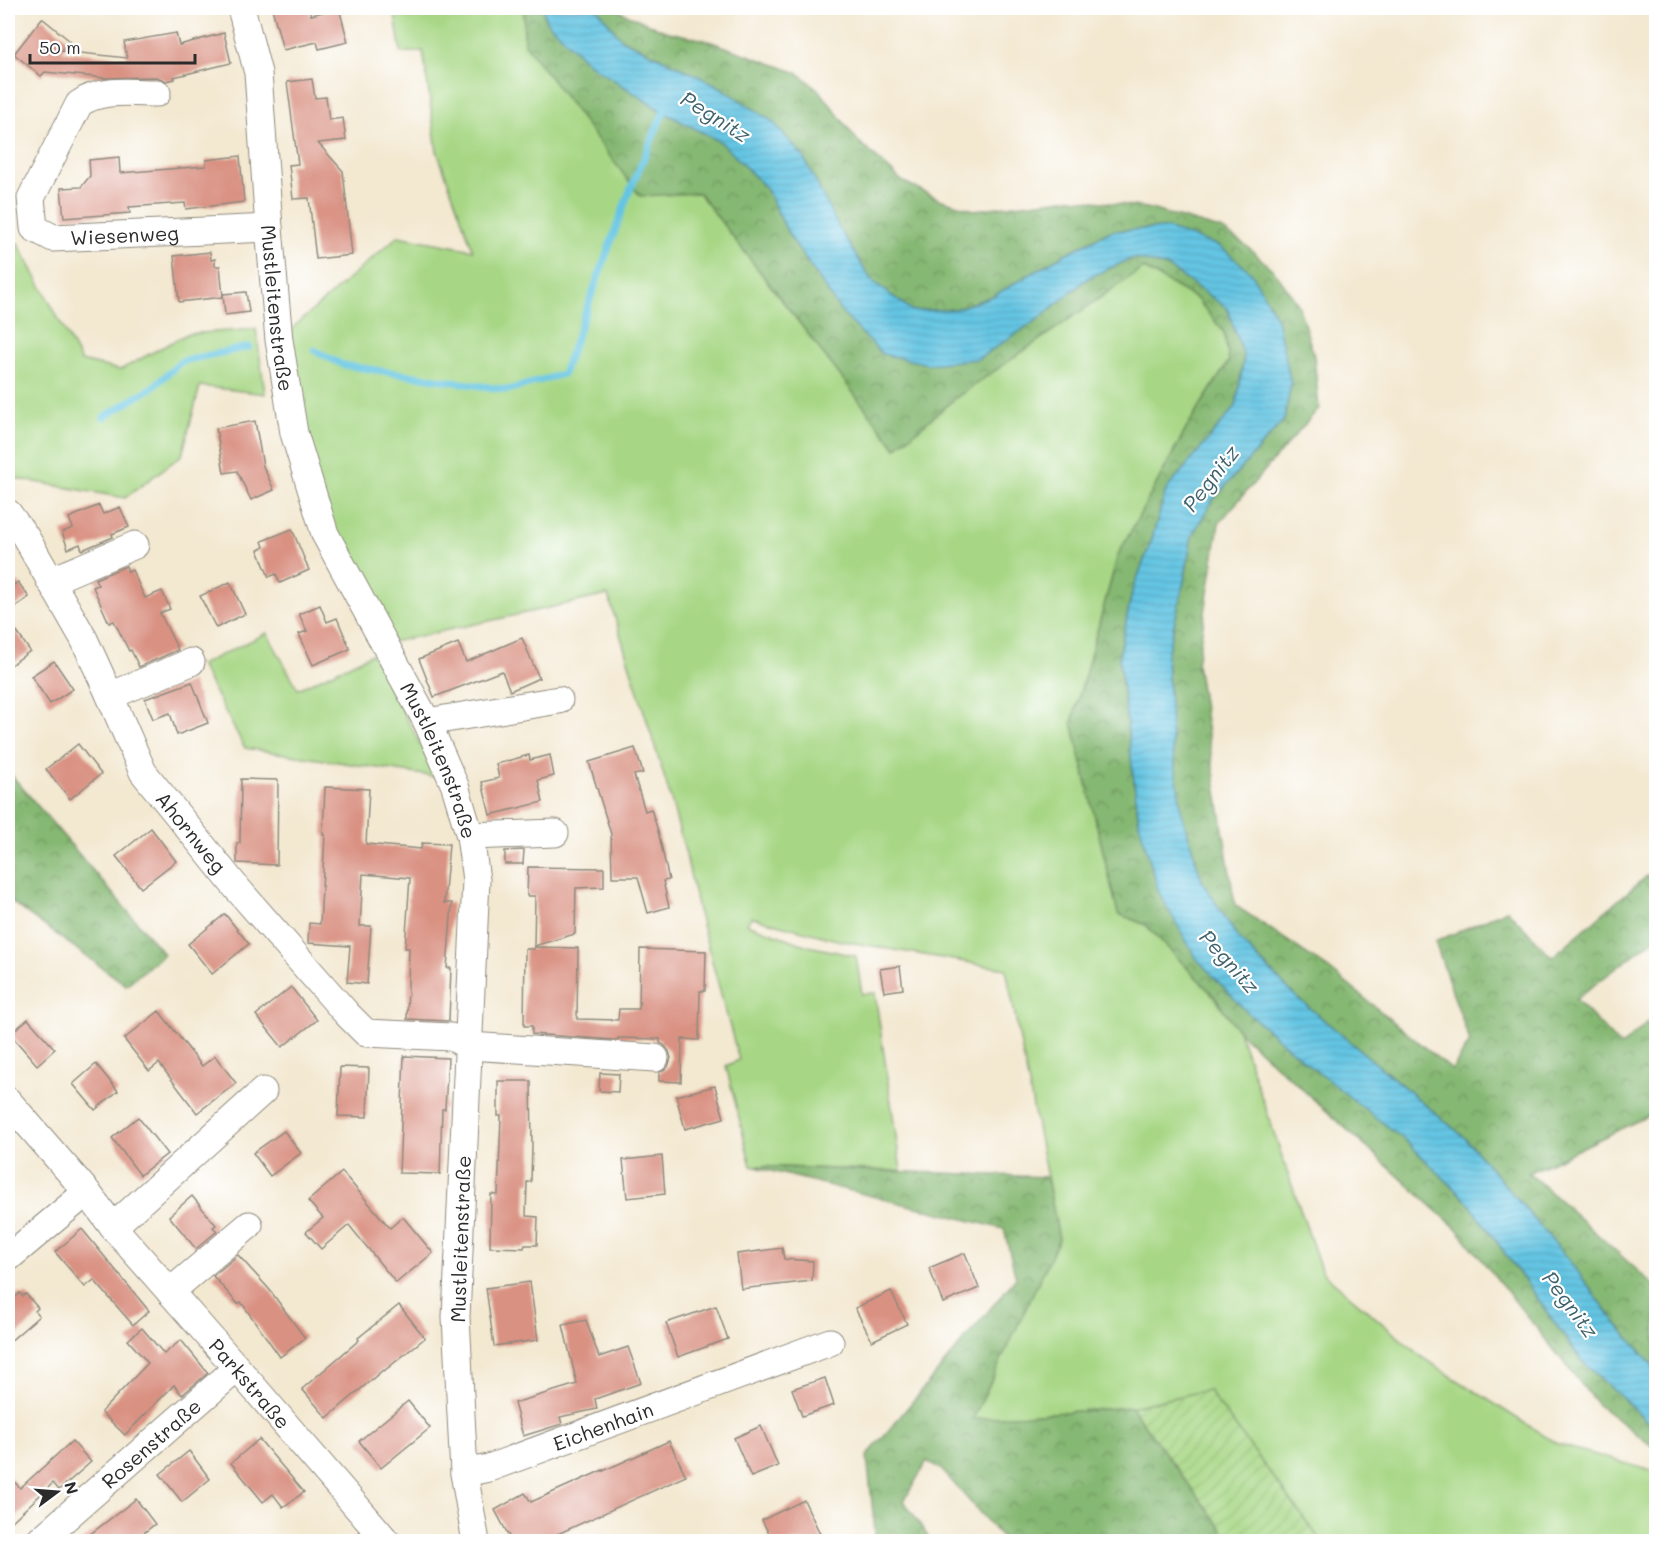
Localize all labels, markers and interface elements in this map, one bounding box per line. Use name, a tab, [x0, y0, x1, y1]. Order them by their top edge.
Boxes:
scale bar	[30, 27, 195, 65]
text: 50 m	[39, 35, 81, 59]
water label: Pegnitz	[676, 84, 756, 148]
street label: Wiesenweg	[70, 219, 179, 250]
street label: Mustleitenstraße	[256, 224, 300, 393]
water label: Pegnitz	[1176, 439, 1245, 517]
street label: Mustleitenstraße	[395, 678, 483, 842]
street label: Ahornweg	[151, 786, 232, 878]
water label: Pegnitz	[1194, 923, 1266, 999]
street label: Mustleitenstraße	[444, 1155, 476, 1323]
water label: Pegnitz	[1537, 1265, 1605, 1343]
street label: Parkstraße	[204, 1333, 296, 1434]
street label: Rosenstraße	[96, 1393, 206, 1494]
street label: Eichenhain	[549, 1395, 657, 1456]
north arrow	[27, 1462, 87, 1522]
text: N	[60, 1479, 84, 1496]

